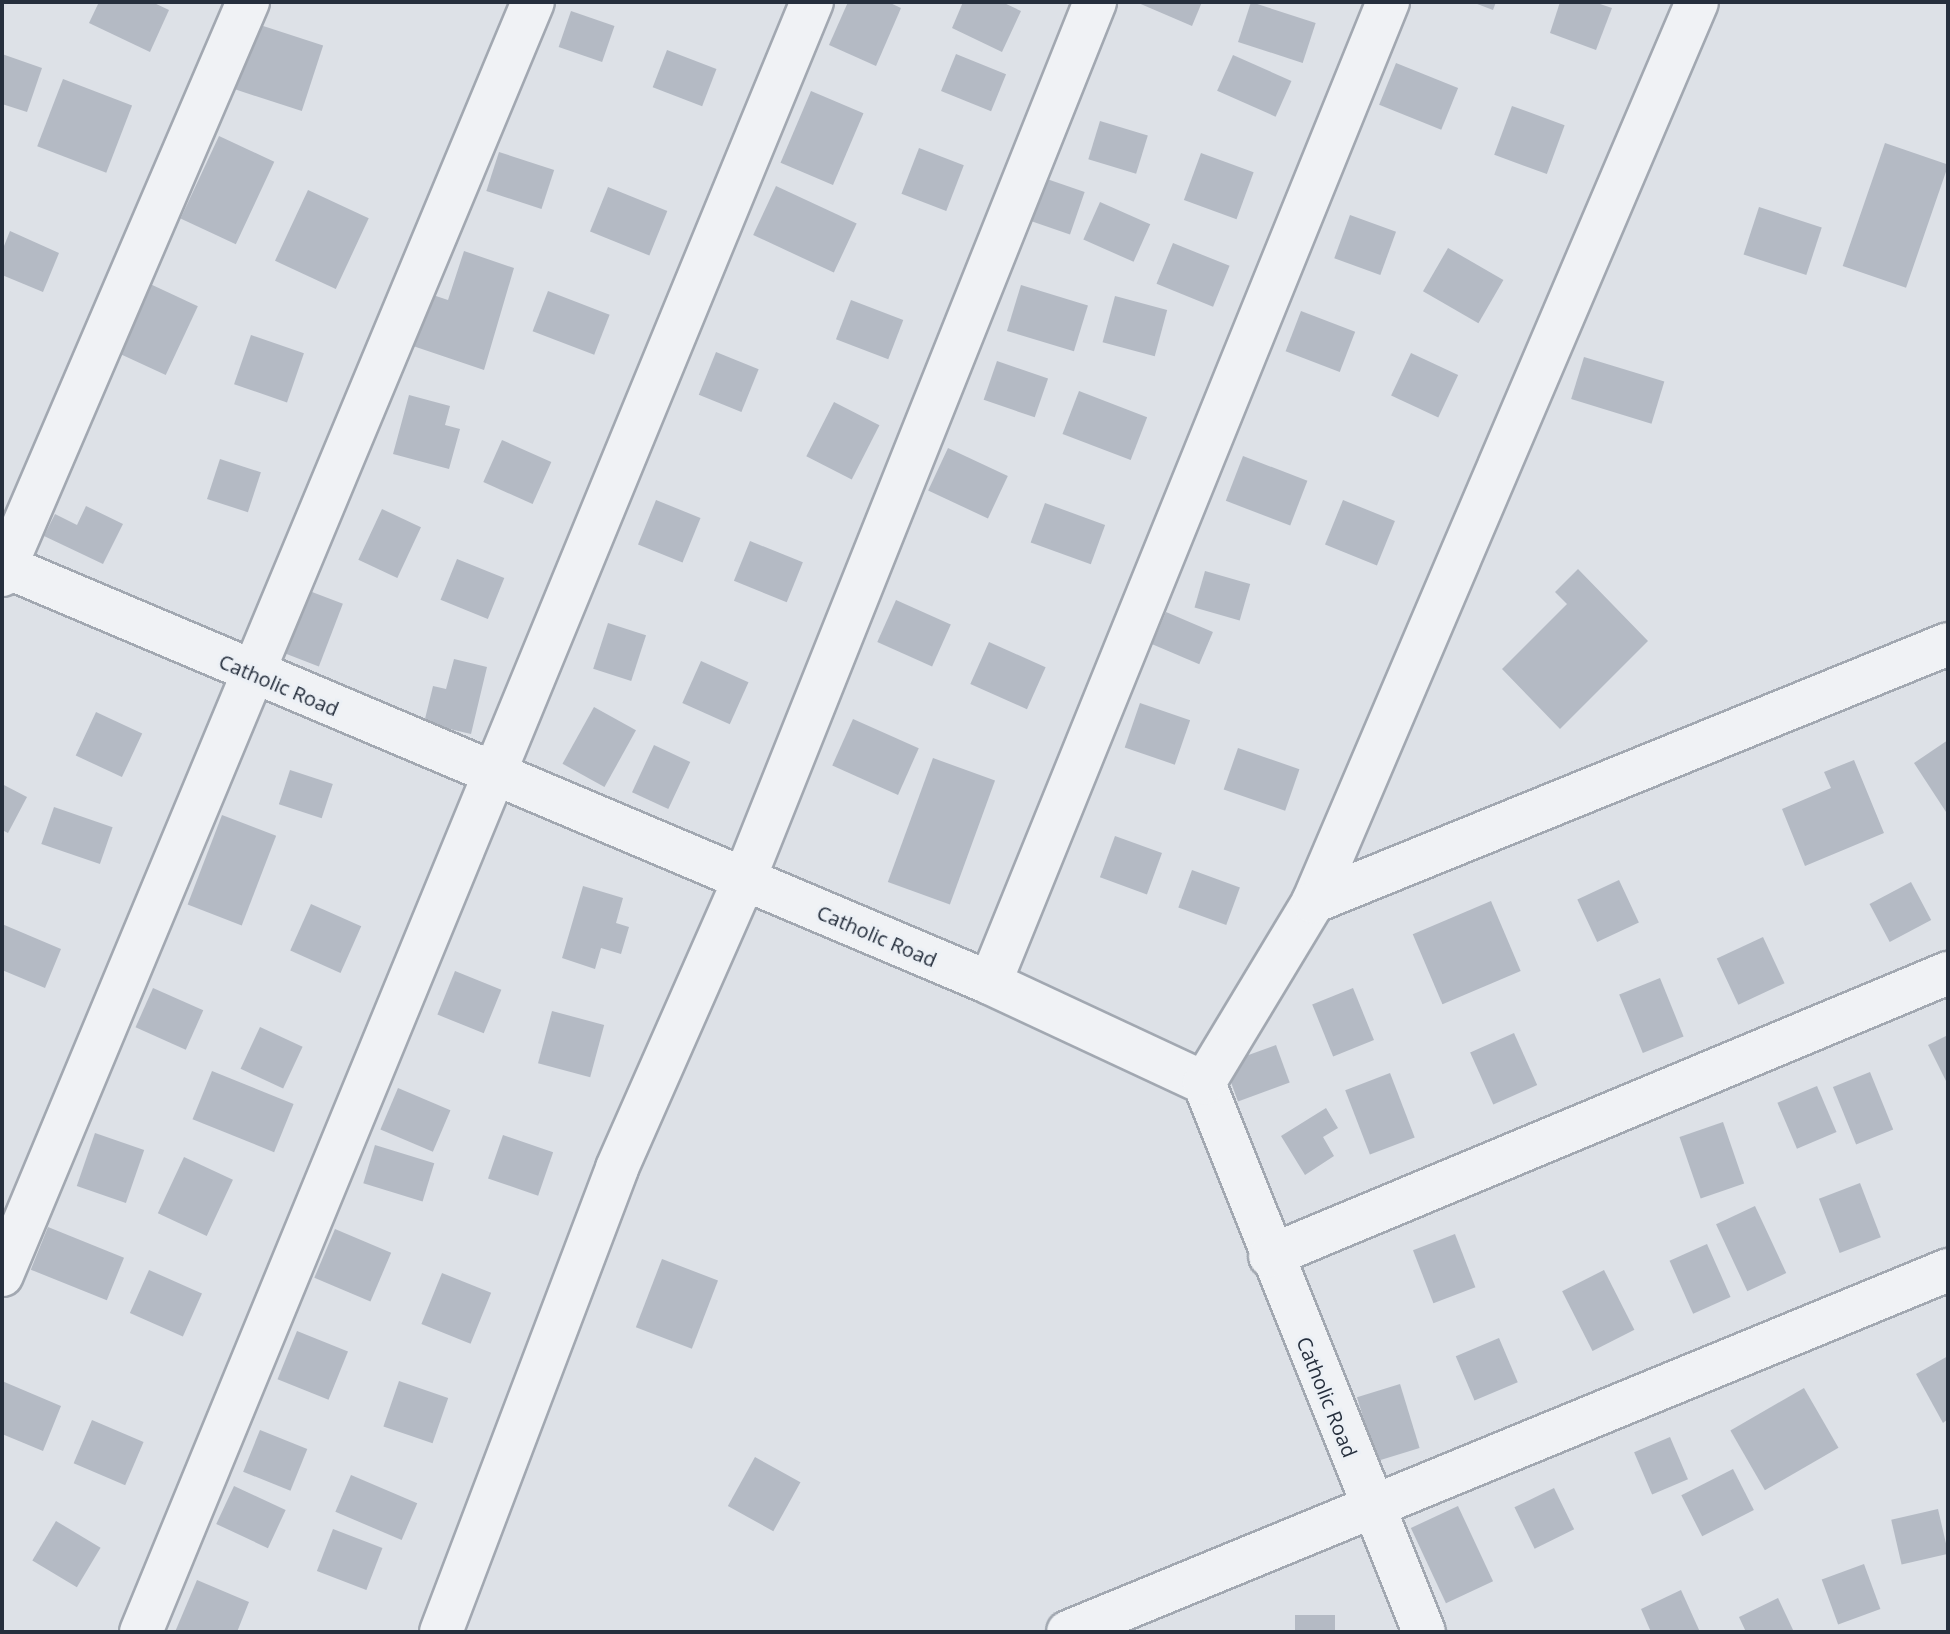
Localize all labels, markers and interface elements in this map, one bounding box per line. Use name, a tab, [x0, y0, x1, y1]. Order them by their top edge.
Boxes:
street label: Catholic Road	[216, 649, 342, 721]
street label: Catholic Road	[814, 900, 940, 972]
street label: Catholic Road	[1292, 1333, 1362, 1461]

